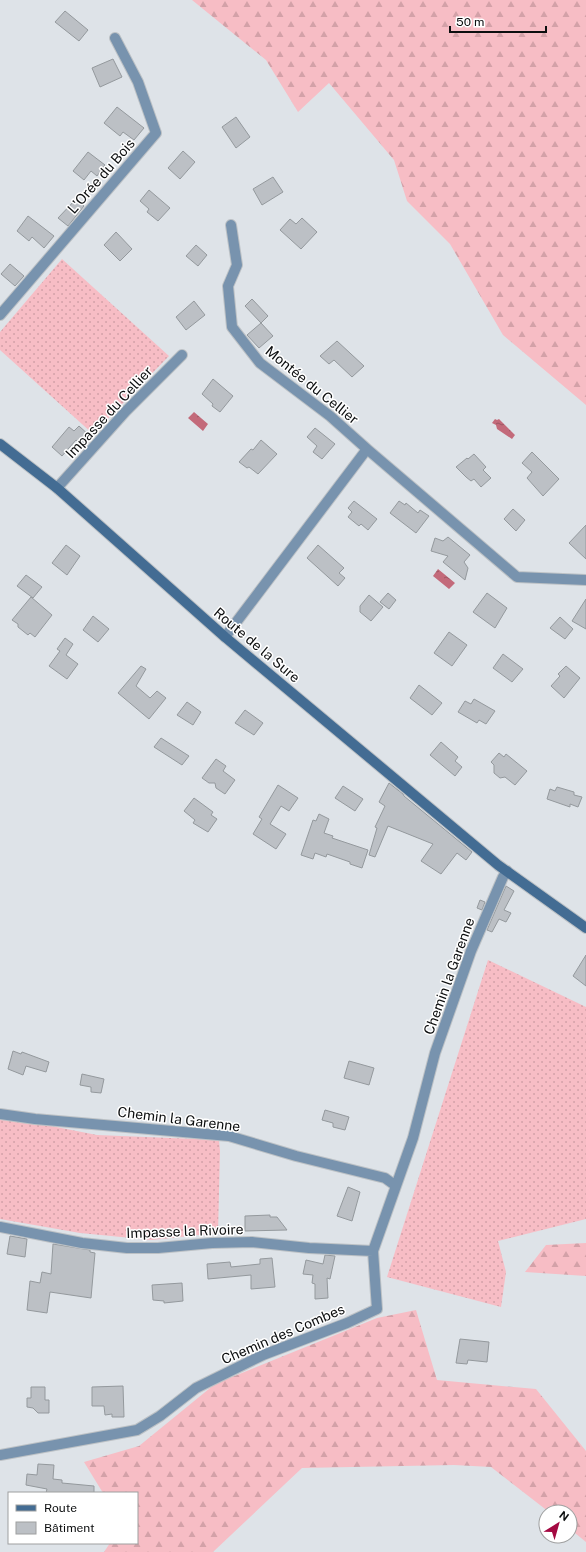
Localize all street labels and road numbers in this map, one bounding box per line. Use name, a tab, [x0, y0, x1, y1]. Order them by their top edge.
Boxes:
street label: L'Orée du Bois	[64, 135, 138, 217]
street label: Montée du Cellier	[262, 343, 362, 427]
street label: Impasse du Cellier	[62, 363, 156, 461]
street label: Route de la Sure	[211, 604, 303, 686]
street label: Chemin la Garenne	[420, 915, 478, 1037]
street label: Chemin la Garenne	[117, 1104, 241, 1134]
street label: Impasse la Rivoire	[126, 1221, 244, 1241]
street label: Chemin des Combes	[219, 1301, 347, 1367]

